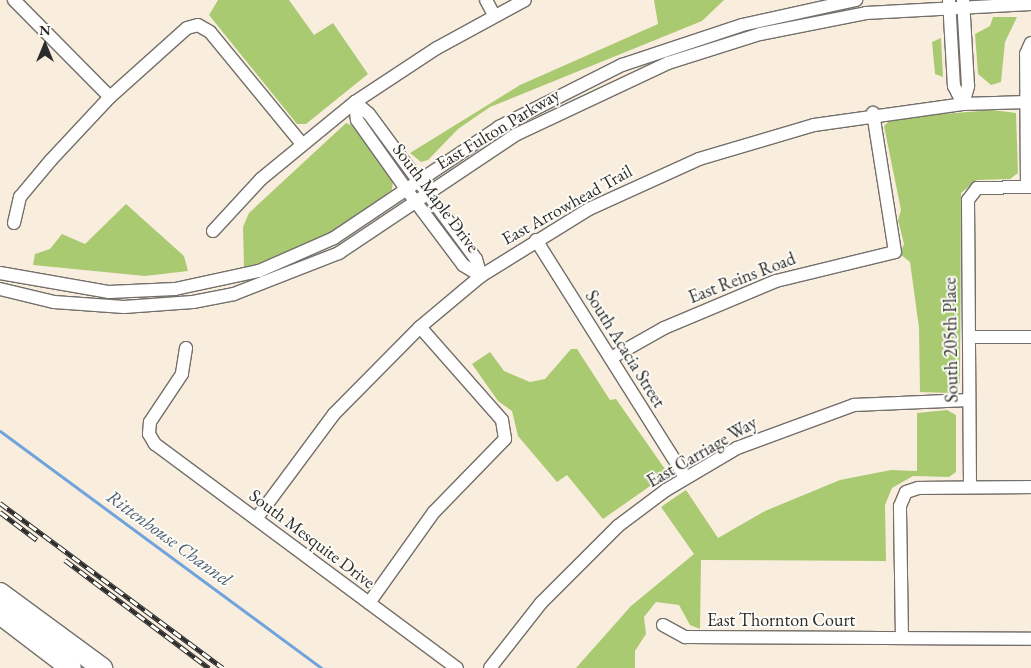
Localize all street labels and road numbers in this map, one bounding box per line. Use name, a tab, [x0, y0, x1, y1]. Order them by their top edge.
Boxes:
street label: East Fulton Parkway	[432, 84, 564, 174]
street label: South Maple Drive	[388, 139, 484, 257]
street label: East Arrowhead Trail	[498, 160, 636, 250]
street label: East Reins Road	[685, 248, 799, 308]
street label: South 205th Place	[939, 277, 963, 403]
street label: South Acacia Street	[580, 286, 670, 412]
street label: East Carriage Way	[643, 412, 761, 492]
street label: South Mesquite Drive	[245, 485, 379, 593]
street label: East Thornton Court	[707, 609, 855, 631]

